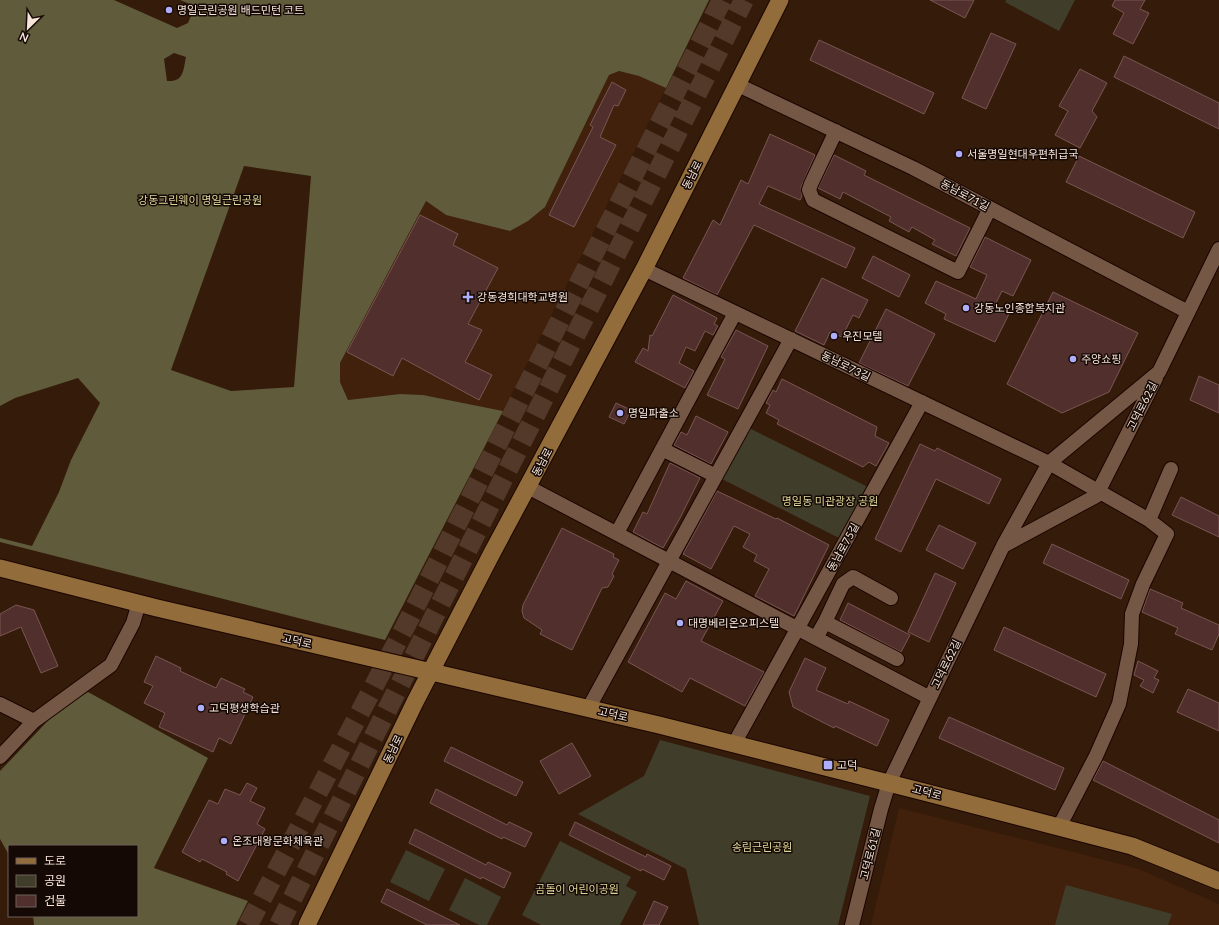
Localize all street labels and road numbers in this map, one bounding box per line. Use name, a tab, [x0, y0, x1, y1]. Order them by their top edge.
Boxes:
street label: 동남로	[679, 158, 704, 191]
street label: 동남로71길	[939, 176, 992, 213]
street label: 동남로73길	[819, 348, 873, 383]
street label: 고덕로62길	[1124, 379, 1159, 432]
street label: 동남로	[529, 445, 554, 478]
street label: 동남로75길	[824, 520, 861, 573]
street label: 고덕로	[281, 631, 313, 650]
street label: 고덕로62길	[928, 637, 963, 691]
street label: 고덕로	[597, 704, 629, 723]
street label: 동남로	[380, 732, 405, 765]
street label: 고덕로	[911, 781, 943, 802]
street label: 고덕로61길	[857, 826, 882, 881]

